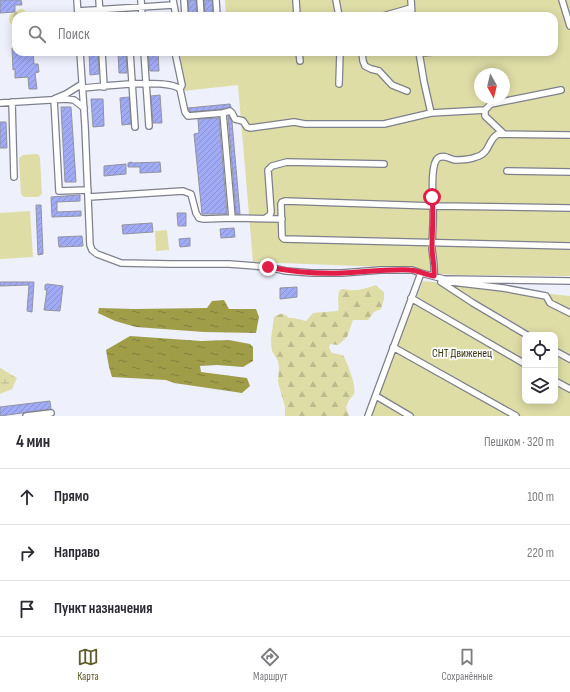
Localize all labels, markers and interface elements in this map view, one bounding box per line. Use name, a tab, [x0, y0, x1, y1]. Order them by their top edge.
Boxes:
search box	[12, 12, 558, 56]
icon: search	[26, 23, 48, 45]
text: Поиск	[58, 25, 90, 44]
north arrow	[474, 68, 510, 104]
route start	[423, 188, 441, 206]
route end	[259, 258, 277, 276]
map controls	[522, 332, 558, 404]
button: locate	[522, 332, 558, 368]
park label: СНТ Движенец	[432, 346, 492, 361]
button: layers	[522, 368, 558, 404]
text: 4 мин	[16, 432, 50, 452]
text: Пешком · 320 m	[484, 434, 554, 450]
icon: ahead	[16, 486, 38, 508]
text: Прямо	[54, 487, 89, 506]
text: 100 m	[527, 489, 554, 505]
icon: right	[16, 542, 38, 564]
text: Направо	[54, 543, 100, 562]
text: 220 m	[527, 545, 554, 561]
icon: arrive	[16, 598, 38, 620]
text: Пункт назначения	[54, 599, 152, 618]
tab: Карта	[77, 646, 99, 683]
tab: Маршрут	[253, 646, 288, 683]
tab: Сохранённые	[442, 646, 493, 683]

